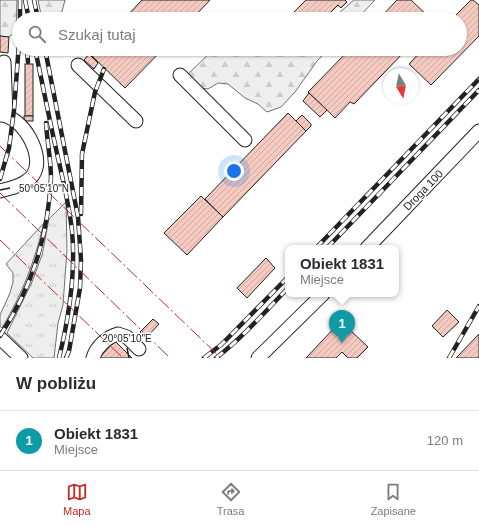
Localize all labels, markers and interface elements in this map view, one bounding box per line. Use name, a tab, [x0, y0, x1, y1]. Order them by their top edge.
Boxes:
search box	[12, 12, 467, 56]
icon: search	[26, 23, 48, 45]
text: Szukaj tutaj	[58, 26, 136, 43]
north arrow	[383, 68, 419, 104]
your location	[224, 161, 244, 181]
street label: Droga 100	[401, 167, 445, 213]
text: 50°05'10"N	[19, 183, 69, 194]
popup	[285, 245, 399, 297]
text: Obiekt 1831	[300, 255, 384, 272]
text: Miejsce	[300, 272, 344, 287]
pin: 1	[329, 310, 355, 343]
text: 20°05'10"E	[102, 333, 152, 344]
text: W pobliżu	[16, 374, 96, 393]
text: Obiekt 1831	[54, 425, 138, 442]
text: 1	[25, 433, 33, 448]
text: 120 m	[427, 433, 463, 448]
text: Miejsce	[54, 442, 98, 457]
tab: Mapa	[63, 481, 91, 517]
tab: Trasa	[217, 481, 244, 517]
tab: Zapisane	[371, 481, 416, 517]

